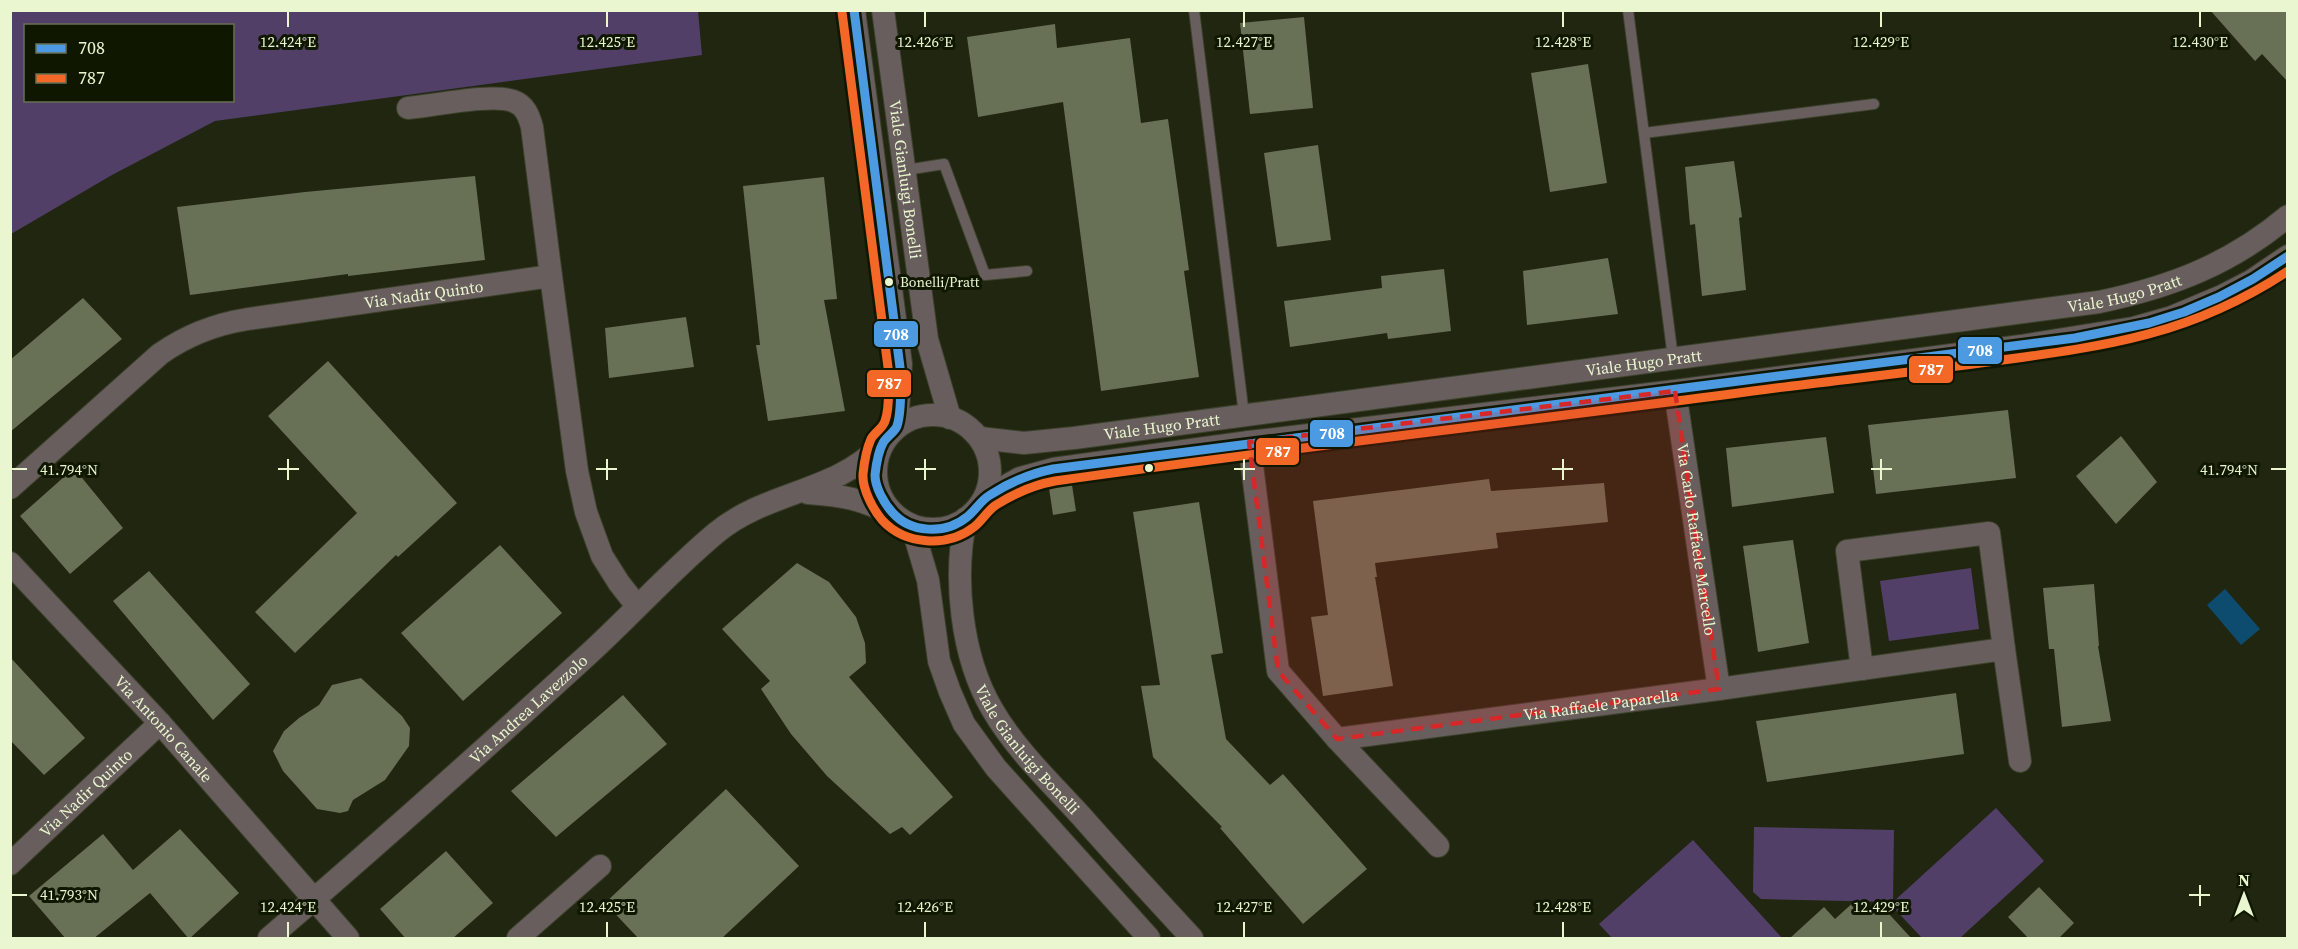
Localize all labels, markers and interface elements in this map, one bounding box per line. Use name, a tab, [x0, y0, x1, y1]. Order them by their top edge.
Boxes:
legend	[24, 24, 234, 102]
text: 12.424°E	[260, 31, 316, 52]
text: 12.425°E	[579, 31, 635, 52]
text: 12.426°E	[897, 31, 953, 52]
text: 12.427°E	[1216, 31, 1272, 52]
text: 12.428°E	[1535, 31, 1591, 52]
text: 12.429°E	[1853, 31, 1909, 52]
text: 12.430°E	[2172, 31, 2228, 52]
text: 708	[78, 35, 105, 60]
text: 787	[78, 65, 105, 90]
street label: Viale Gianluigi Bonelli	[884, 99, 927, 260]
street label: Viale Hugo Pratt	[2066, 268, 2185, 317]
place label: Bonelli/Pratt	[900, 272, 980, 292]
street label: Via Nadir Quinto	[363, 275, 485, 313]
marker: Bonelli/Pratt	[883, 276, 895, 288]
line badge: 708	[873, 320, 919, 348]
text: 708	[883, 323, 909, 345]
line badge: 708	[1957, 336, 2003, 365]
text: 708	[1967, 339, 1993, 361]
street label: Viale Hugo Pratt	[1584, 344, 1704, 381]
line badge: 787	[1908, 355, 1954, 384]
text: 787	[1918, 358, 1944, 380]
line badge: 787	[866, 369, 912, 398]
text: 787	[876, 372, 902, 394]
street label: Viale Hugo Pratt	[1102, 408, 1222, 445]
line badge: 708	[1309, 419, 1354, 448]
text: 708	[1319, 422, 1345, 444]
line badge: 787	[1255, 437, 1300, 466]
text: 787	[1265, 440, 1291, 462]
street label: Via Carlo Raffaele Marcello	[1672, 442, 1722, 637]
text: 41.794°N	[40, 459, 98, 480]
text: 41.794°N	[2200, 459, 2258, 480]
unlabelled marker	[1143, 462, 1155, 474]
street label: Via Andrea Lavezzolo	[464, 649, 592, 768]
street label: Via Antonio Canale	[110, 670, 218, 787]
street label: Viale Gianluigi Bonelli	[970, 681, 1085, 819]
street label: Via Raffaele Paparella	[1522, 683, 1680, 725]
street label: Via Nadir Quinto	[34, 743, 137, 842]
north arrow	[2214, 865, 2274, 925]
text: N	[2238, 869, 2250, 891]
text: 41.793°N	[40, 884, 98, 905]
text: 12.424°E	[260, 896, 316, 917]
text: 12.425°E	[579, 896, 635, 917]
text: 12.426°E	[897, 896, 953, 917]
text: 12.427°E	[1216, 896, 1272, 917]
text: 12.428°E	[1535, 896, 1591, 917]
text: 12.429°E	[1853, 896, 1909, 917]

